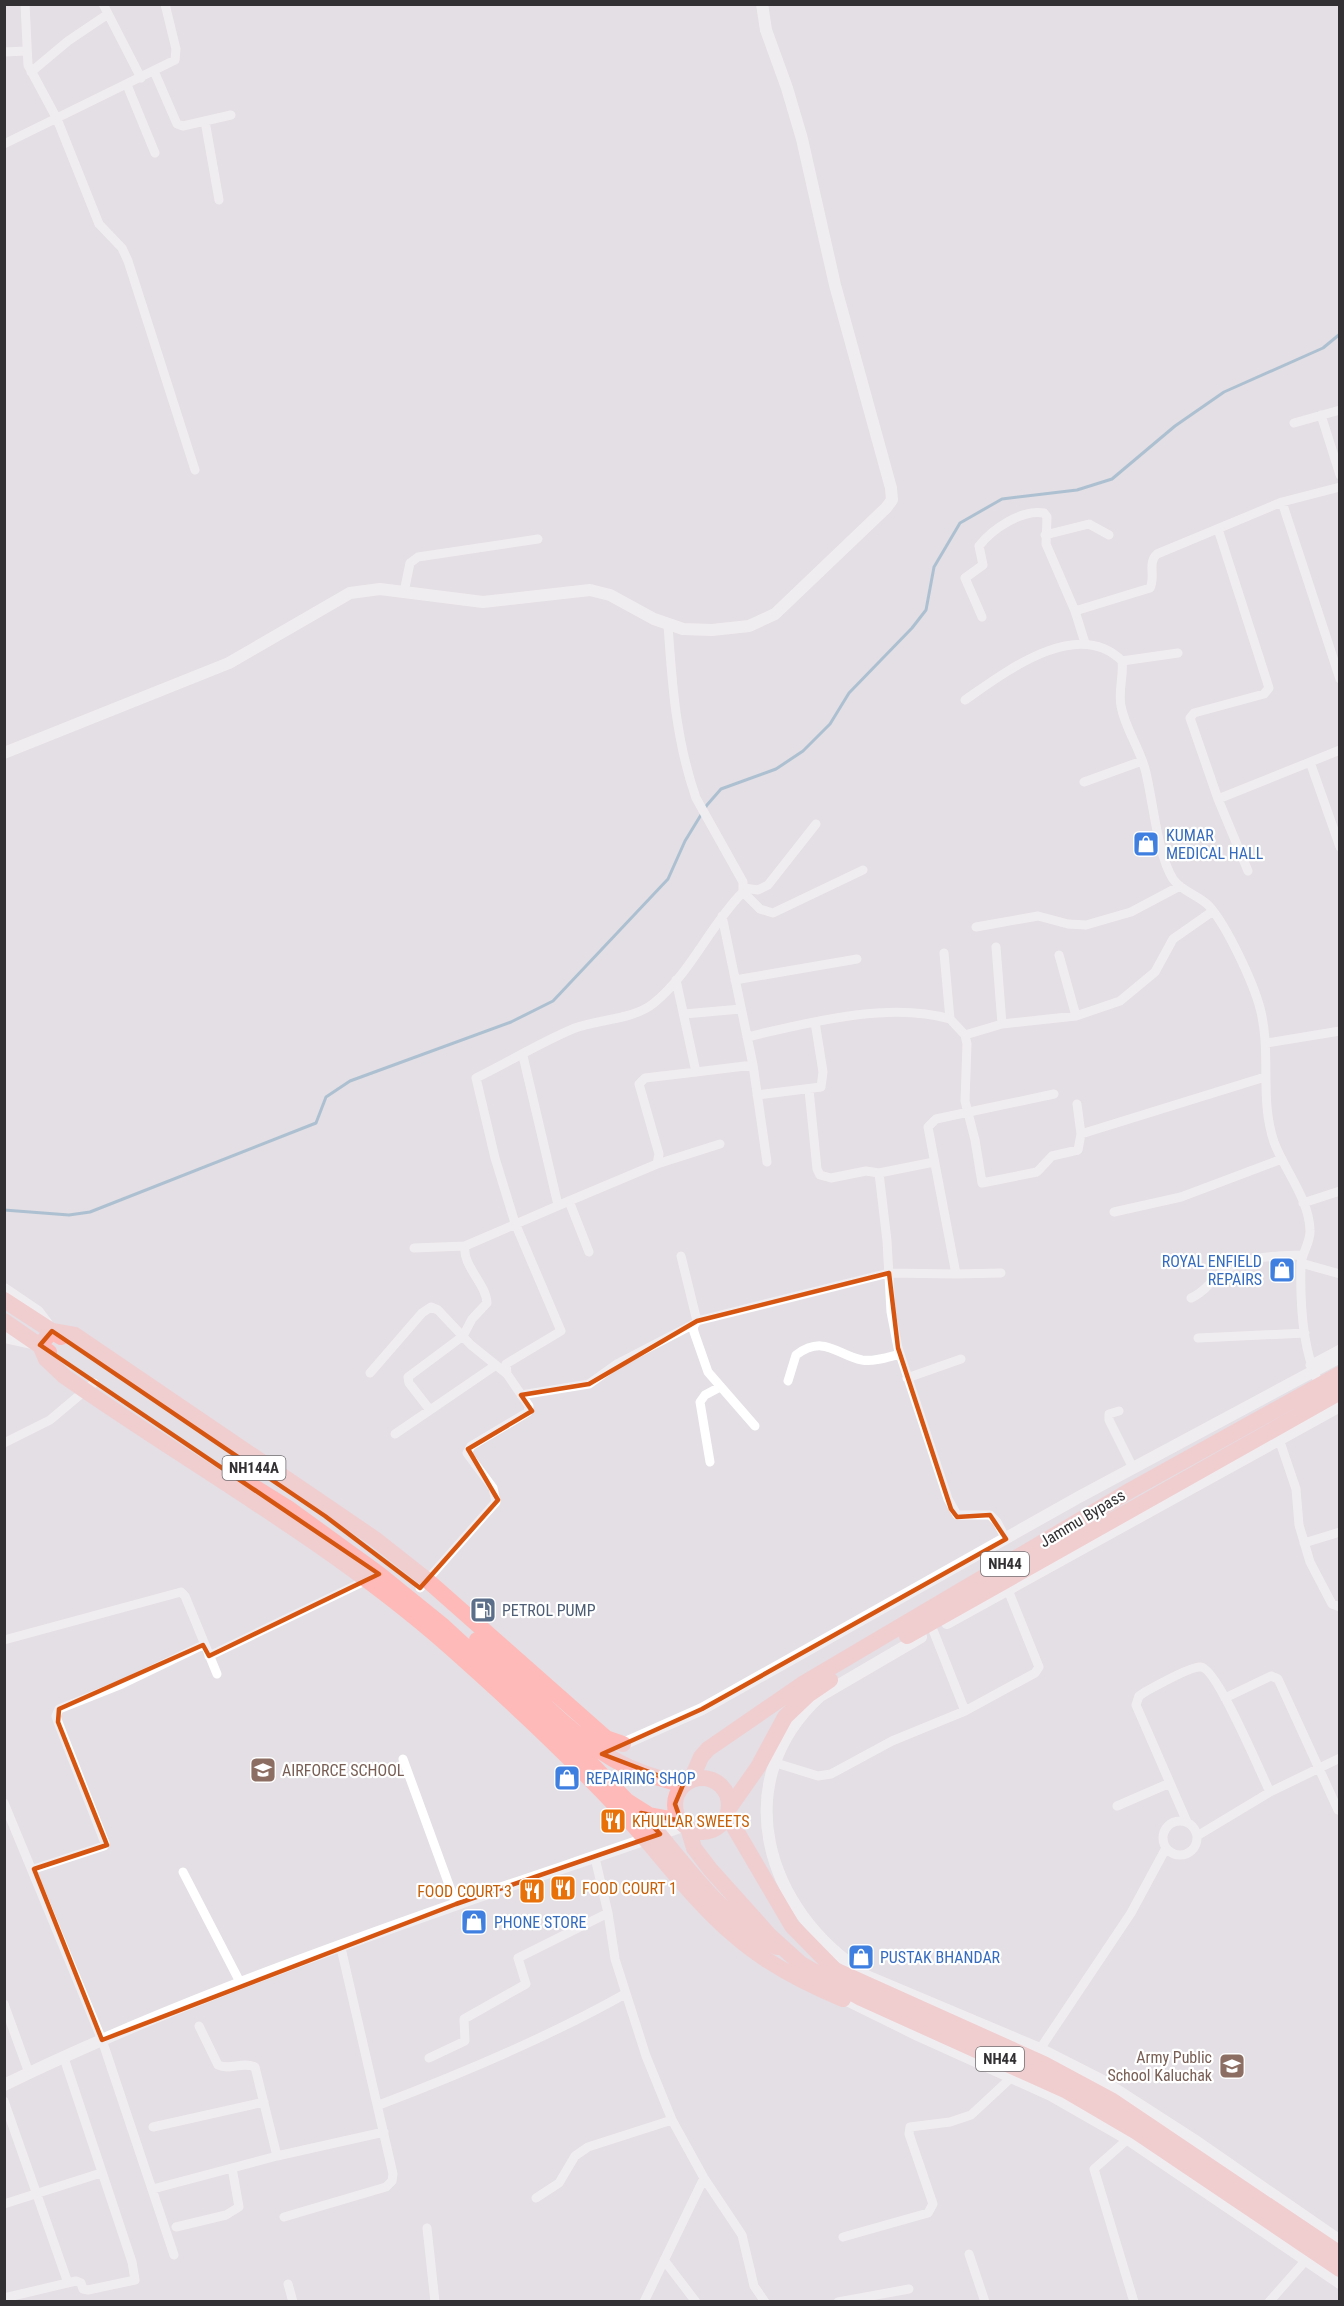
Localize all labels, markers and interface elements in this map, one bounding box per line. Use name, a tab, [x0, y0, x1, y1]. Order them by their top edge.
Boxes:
place label: KUMAR MEDICAL HALL	[1166, 826, 1264, 863]
shop icon: KUMAR MEDICAL HALL	[1131, 829, 1161, 859]
place label: ROYAL ENFIELD REPAIRS	[1162, 1252, 1262, 1289]
shop icon: ROYAL ENFIELD REPAIRS	[1267, 1255, 1297, 1285]
road number: NH144A	[222, 1456, 286, 1480]
street label: Jammu Bypass	[1036, 1485, 1128, 1551]
road number: NH44	[981, 1552, 1029, 1576]
fuel station icon: PETROL PUMP	[468, 1595, 498, 1625]
place label: PETROL PUMP	[502, 1601, 596, 1620]
school or university icon: AIRFORCE SCHOOL	[248, 1755, 278, 1785]
place label: AIRFORCE SCHOOL	[282, 1761, 405, 1780]
shop icon: REPAIRING SHOP	[552, 1763, 582, 1793]
place label: REPAIRING SHOP	[586, 1769, 696, 1788]
restaurant icon: KHULLAR SWEETS	[598, 1806, 628, 1836]
place label: KHULLAR SWEETS	[632, 1812, 749, 1831]
restaurant icon: FOOD COURT 1	[548, 1873, 578, 1903]
restaurant icon: FOOD COURT 3	[517, 1876, 547, 1906]
place label: FOOD COURT 1	[582, 1879, 677, 1898]
place label: FOOD COURT 3	[417, 1882, 512, 1901]
shop icon: PHONE STORE	[459, 1907, 489, 1937]
place label: PHONE STORE	[494, 1913, 586, 1932]
shop icon: PUSTAK BHANDAR	[846, 1942, 876, 1972]
place label: PUSTAK BHANDAR	[880, 1948, 1001, 1967]
road number: NH44	[976, 2047, 1024, 2071]
place label: Army Public School Kaluchak	[1107, 2048, 1213, 2085]
school or university icon: Army Public School Kaluchak	[1217, 2051, 1247, 2081]

